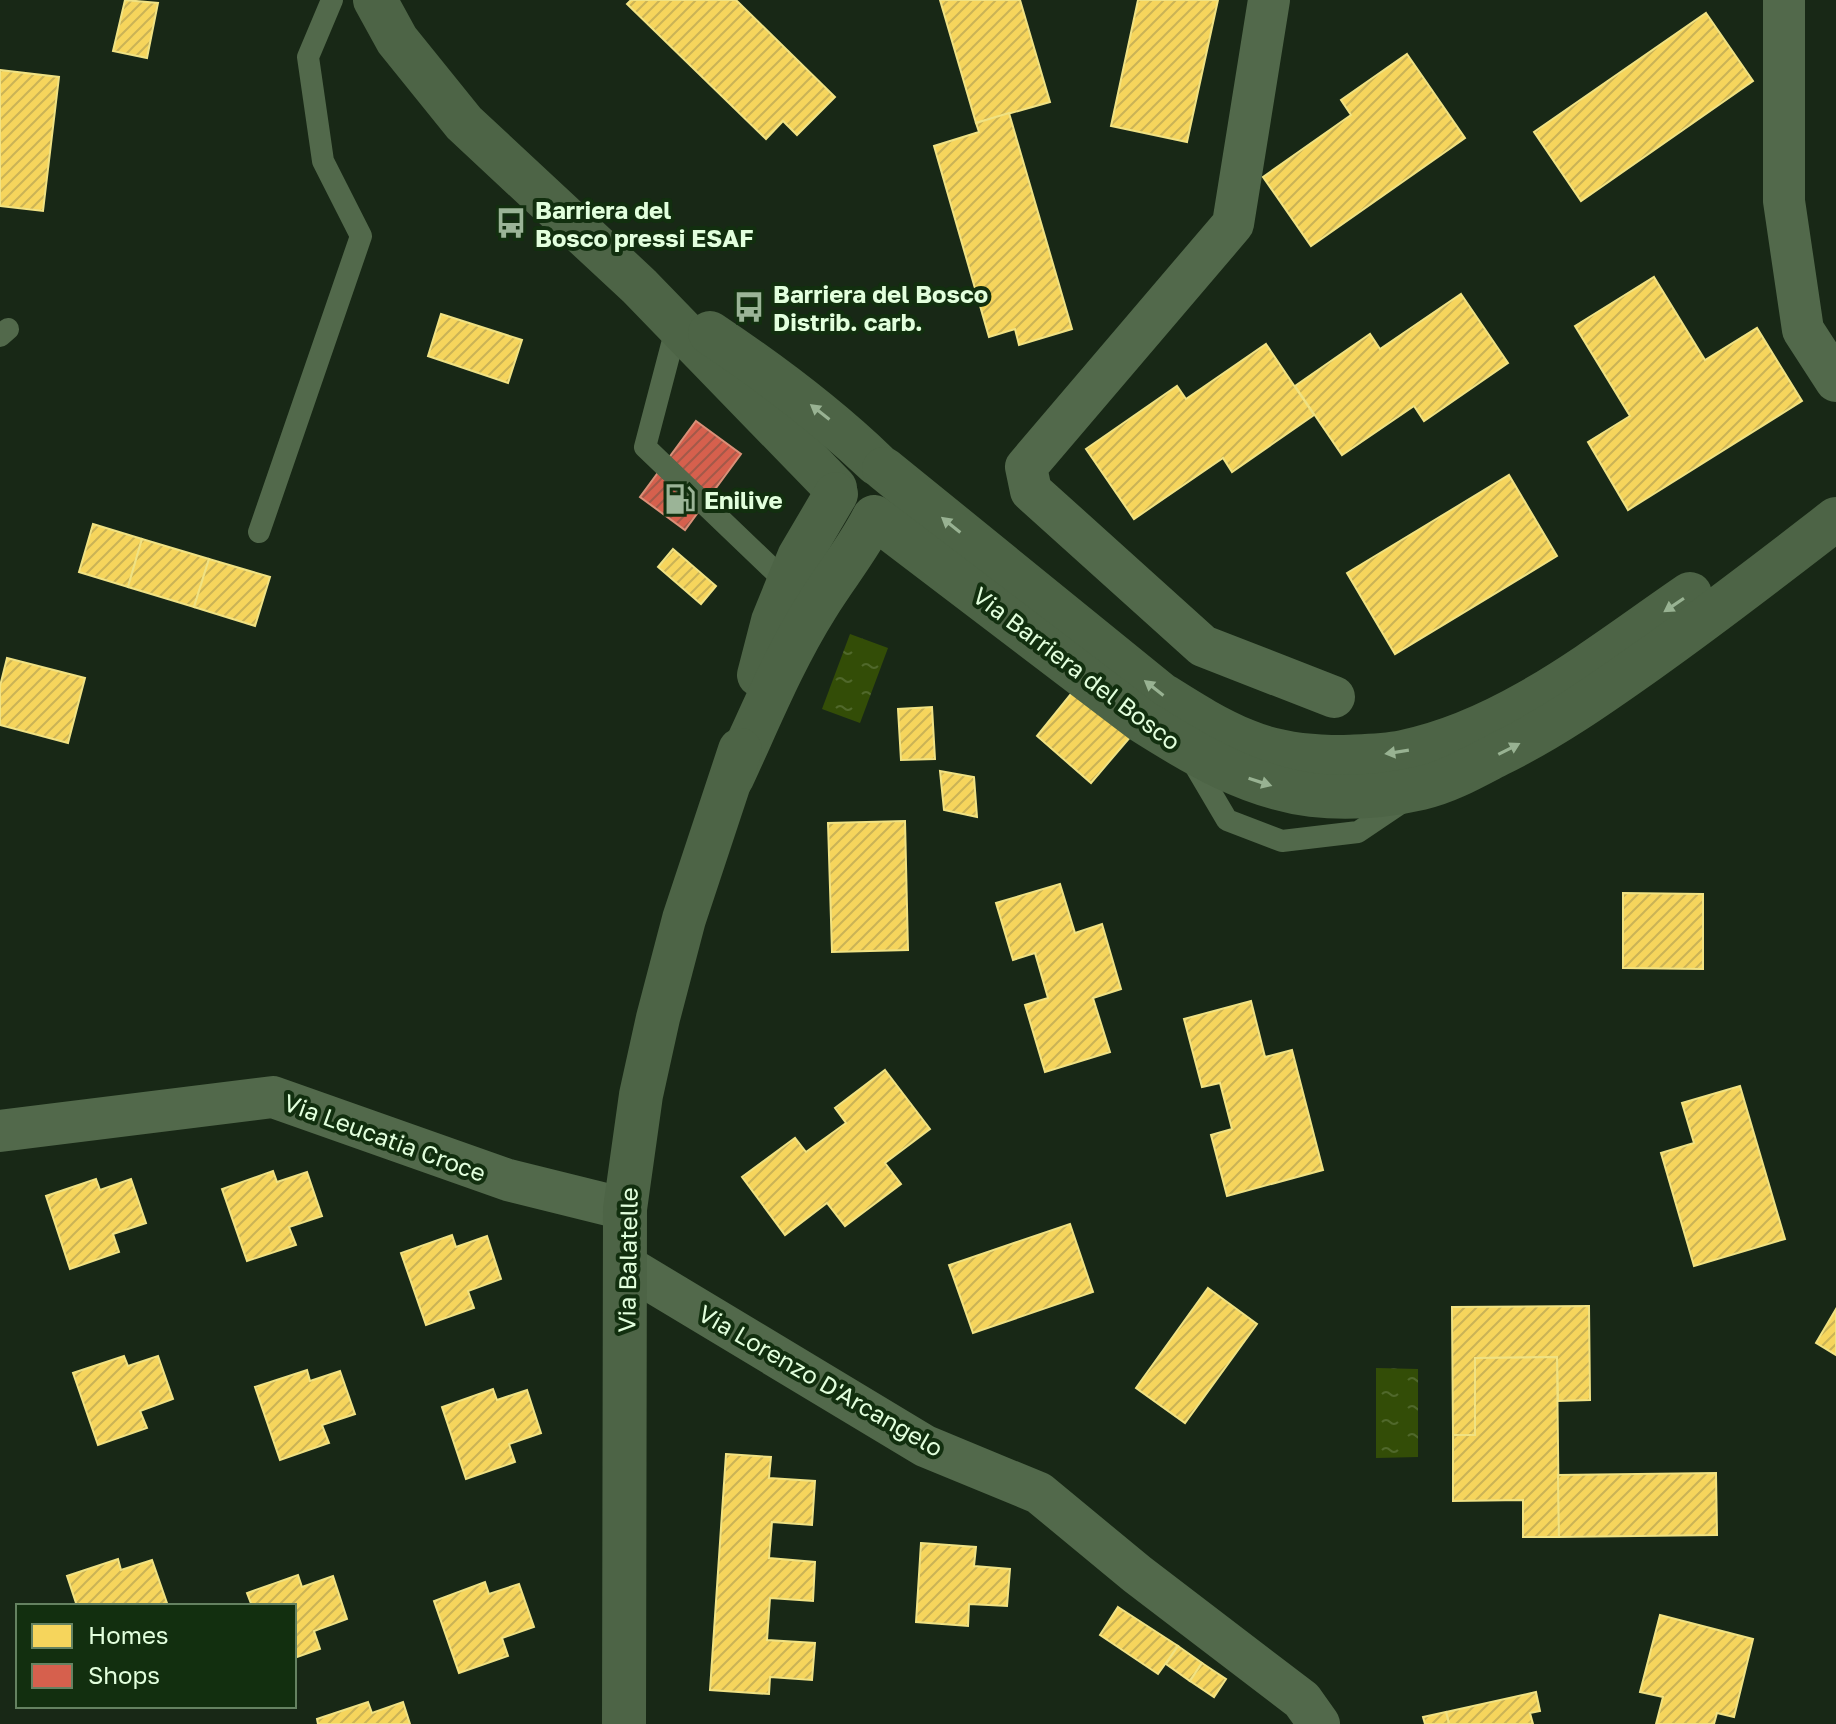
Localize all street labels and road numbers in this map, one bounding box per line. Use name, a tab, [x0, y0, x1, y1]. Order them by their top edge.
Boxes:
street label: Via Barriera del Bosco	[967, 580, 1187, 756]
street label: Via Leucatia Croce	[280, 1087, 490, 1187]
street label: Via Balatelle	[611, 1187, 643, 1333]
street label: Via Lorenzo D'Arcangelo	[694, 1298, 948, 1462]

